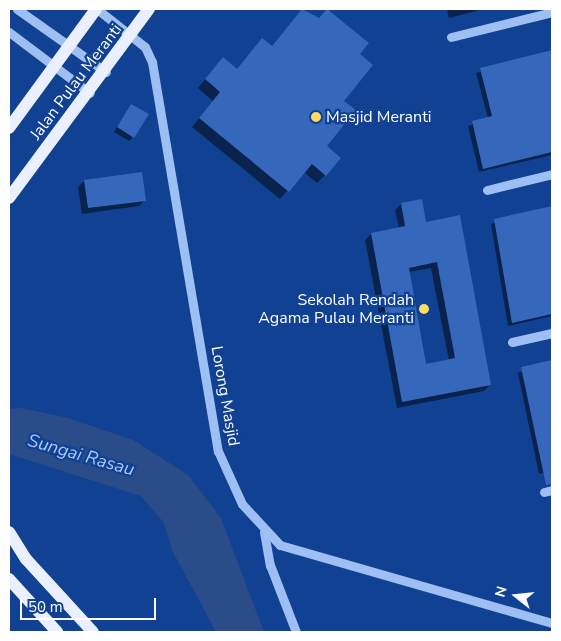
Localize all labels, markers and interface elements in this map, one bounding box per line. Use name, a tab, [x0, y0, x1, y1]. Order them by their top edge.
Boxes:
street label: Jalan Pulau Meranti	[26, 20, 126, 144]
place label: Masjid Meranti	[326, 107, 432, 127]
marker: Masjid Meranti	[310, 111, 322, 123]
place label: Sekolah Rendah Agama Pulau Meranti	[258, 290, 414, 328]
marker: Sekolah Rendah Agama Pulau Meranti	[418, 303, 430, 315]
street label: Lorong Masjid	[207, 344, 243, 448]
water label: Sungai Rasau	[25, 429, 137, 481]
north arrow	[491, 571, 541, 621]
text: N	[491, 584, 512, 599]
scale bar	[22, 588, 159, 620]
text: 50 m	[28, 597, 63, 617]

